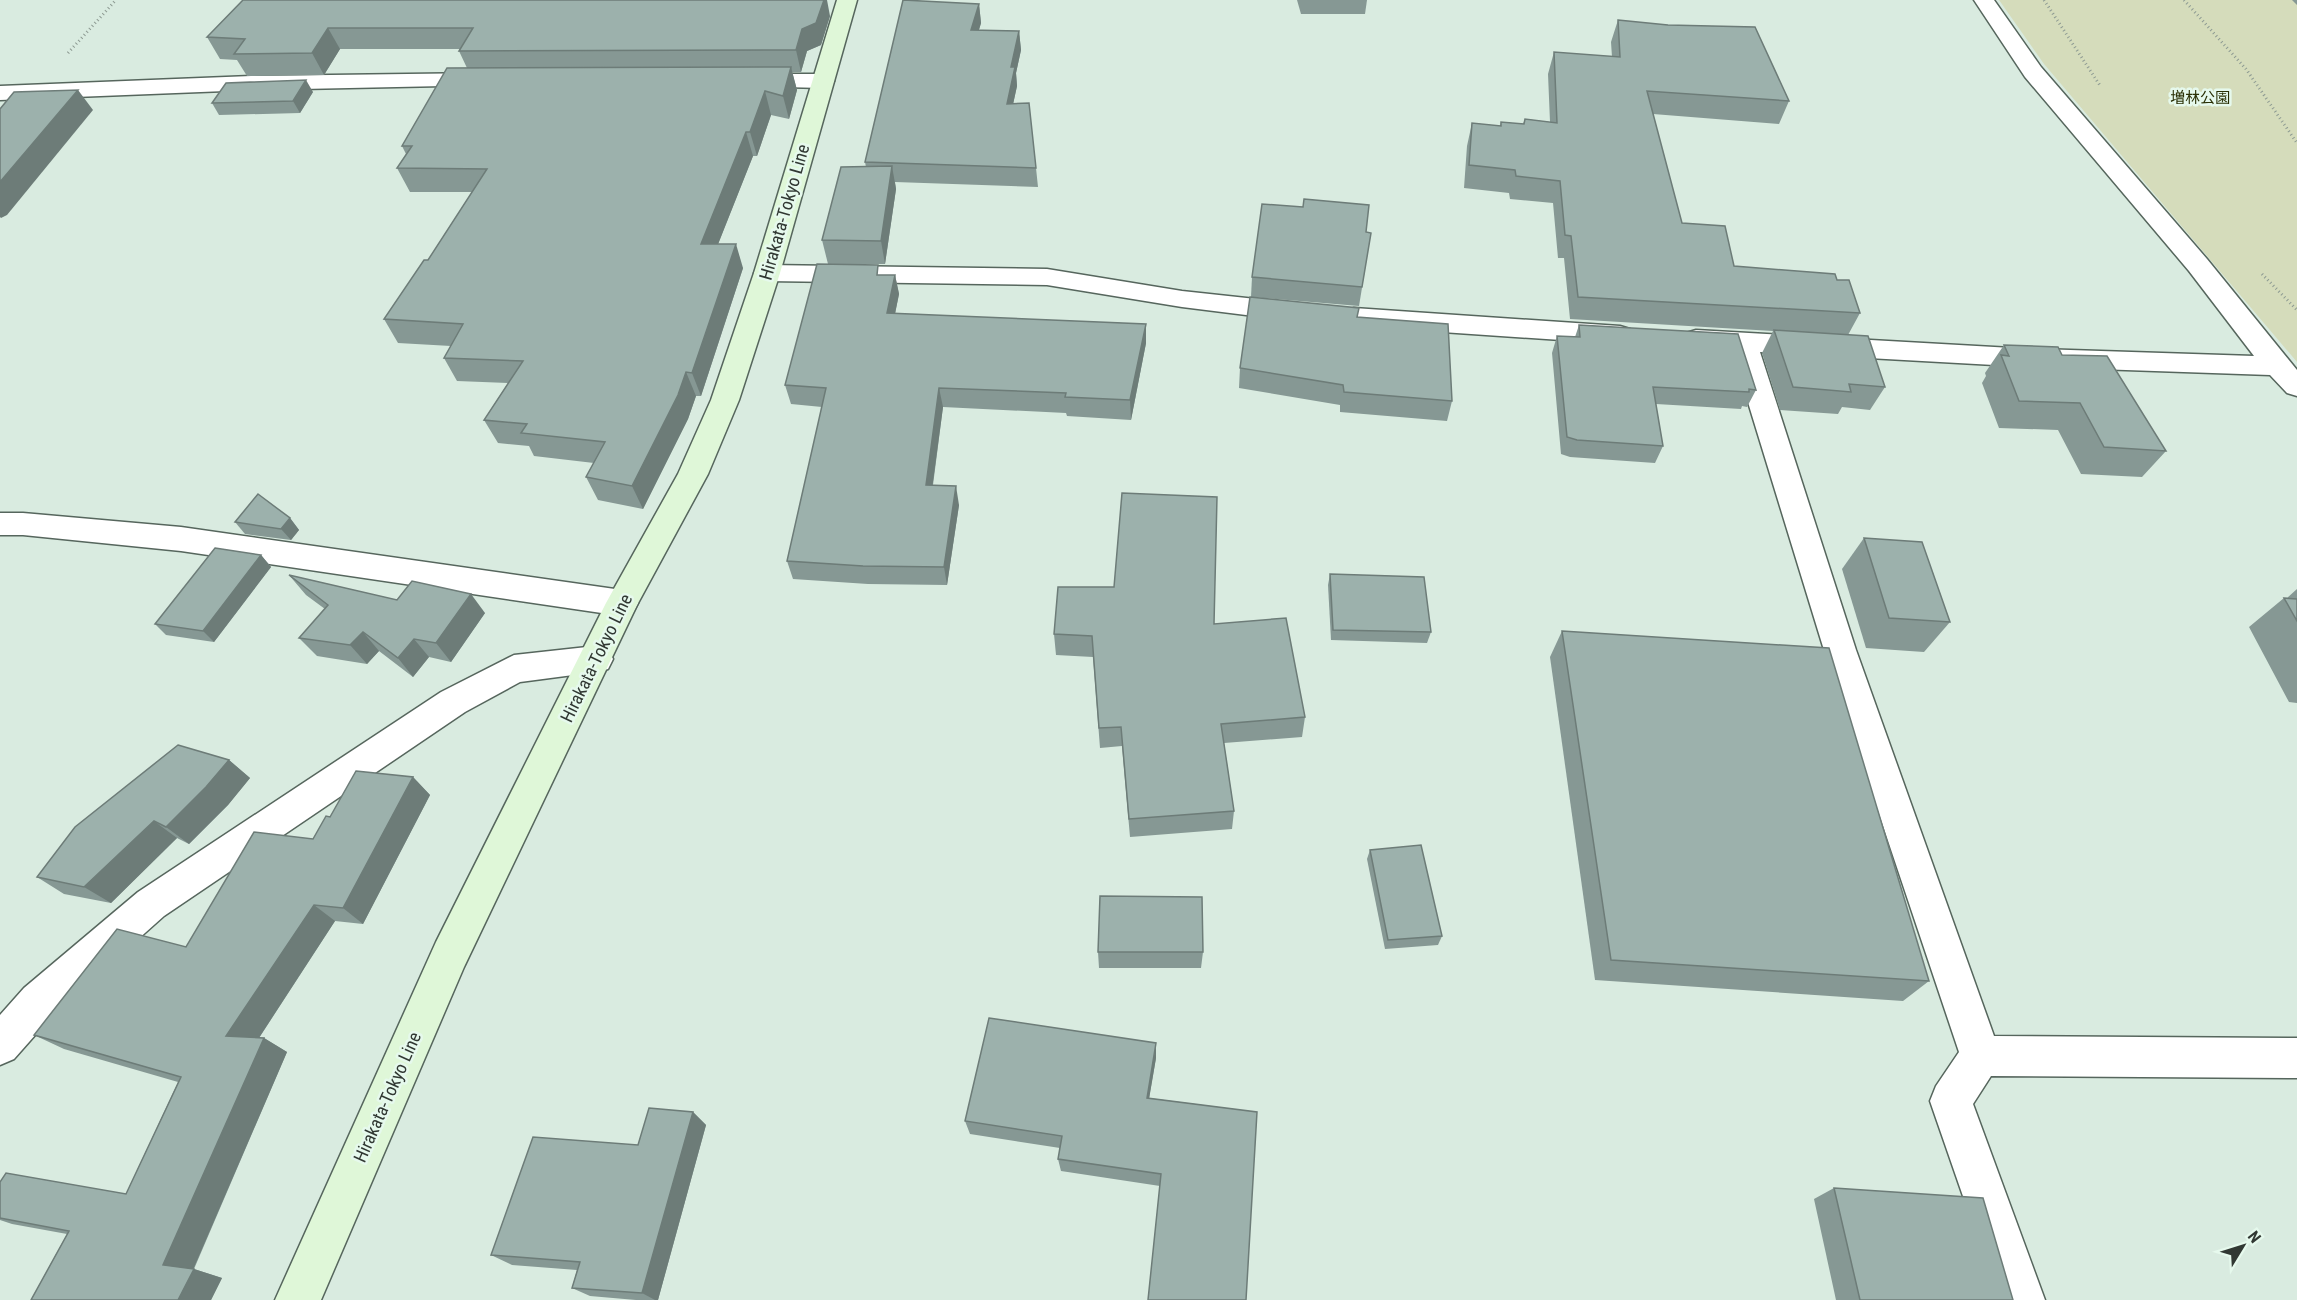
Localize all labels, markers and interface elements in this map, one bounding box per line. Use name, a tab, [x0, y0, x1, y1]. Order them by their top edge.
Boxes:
park label: 増林公園	[2170, 89, 2230, 107]
street label: Hirakata-Tokyo Line	[755, 142, 813, 282]
street label: Hirakata-Tokyo Line	[556, 590, 636, 726]
street label: Hirakata-Tokyo Line	[349, 1029, 425, 1165]
north arrow	[2213, 1216, 2273, 1276]
text: N	[2244, 1227, 2265, 1247]

